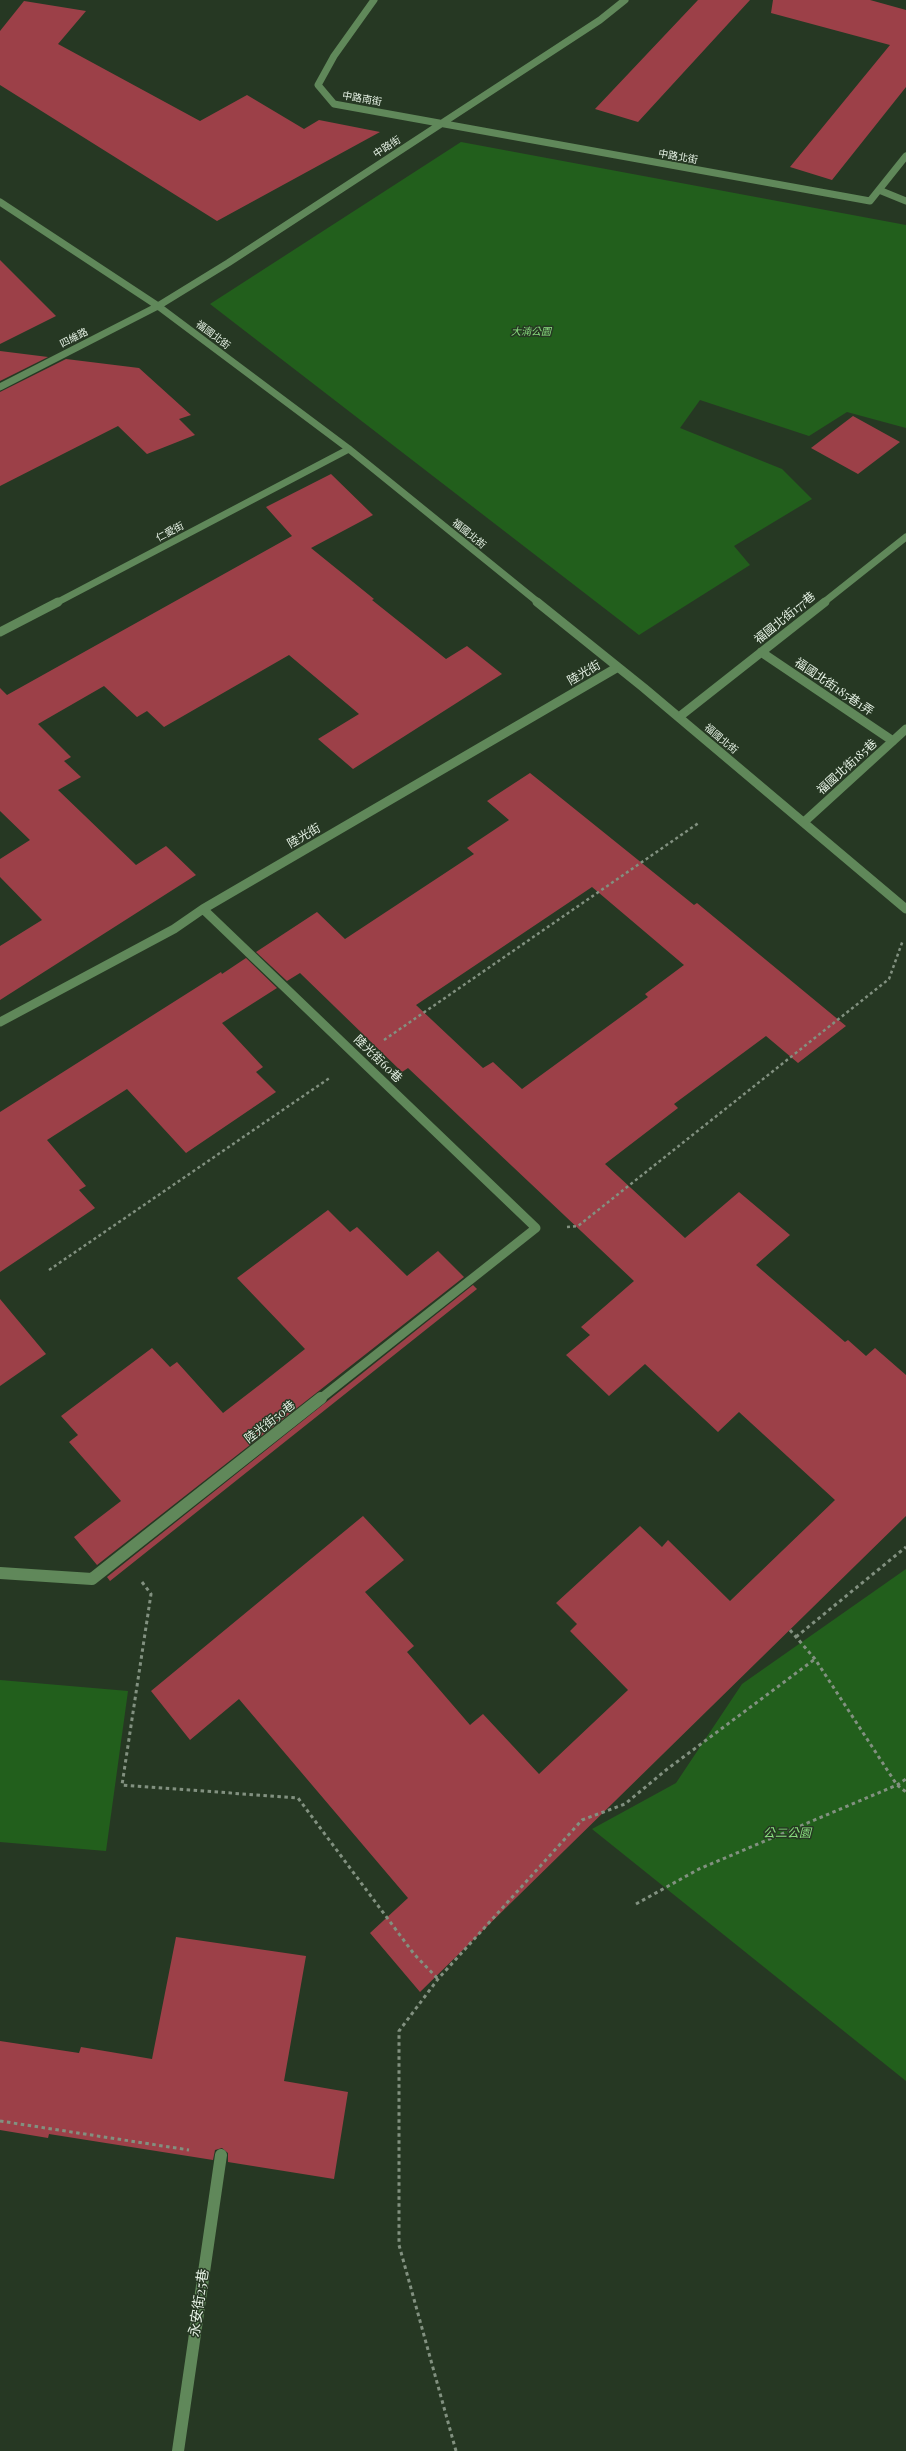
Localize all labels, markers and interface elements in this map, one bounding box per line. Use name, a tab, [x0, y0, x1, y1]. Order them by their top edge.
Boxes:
street label: 中路南街	[341, 90, 383, 108]
street label: 中路街	[371, 134, 403, 160]
street label: 中路北街	[657, 148, 699, 166]
street label: 福國北街	[193, 318, 233, 352]
street label: 四維路	[58, 326, 90, 350]
park label: 大湳公園	[511, 326, 551, 338]
street label: 福國北街	[450, 517, 488, 551]
street label: 仁愛街	[154, 520, 186, 544]
street label: 福國北街177巷	[752, 589, 818, 647]
street label: 福國北街185巷1弄	[792, 655, 876, 719]
street label: 陸光街	[565, 658, 603, 688]
street label: 福國北街	[702, 722, 740, 756]
street label: 福國北街185巷	[814, 736, 880, 798]
street label: 陸光街	[285, 821, 323, 851]
street label: 陸光街60巷	[351, 1032, 405, 1086]
street label: 陸光街50巷	[242, 1398, 298, 1446]
park label: 公二公園	[763, 1826, 811, 1840]
street label: 永安街25巷	[186, 2268, 212, 2338]

